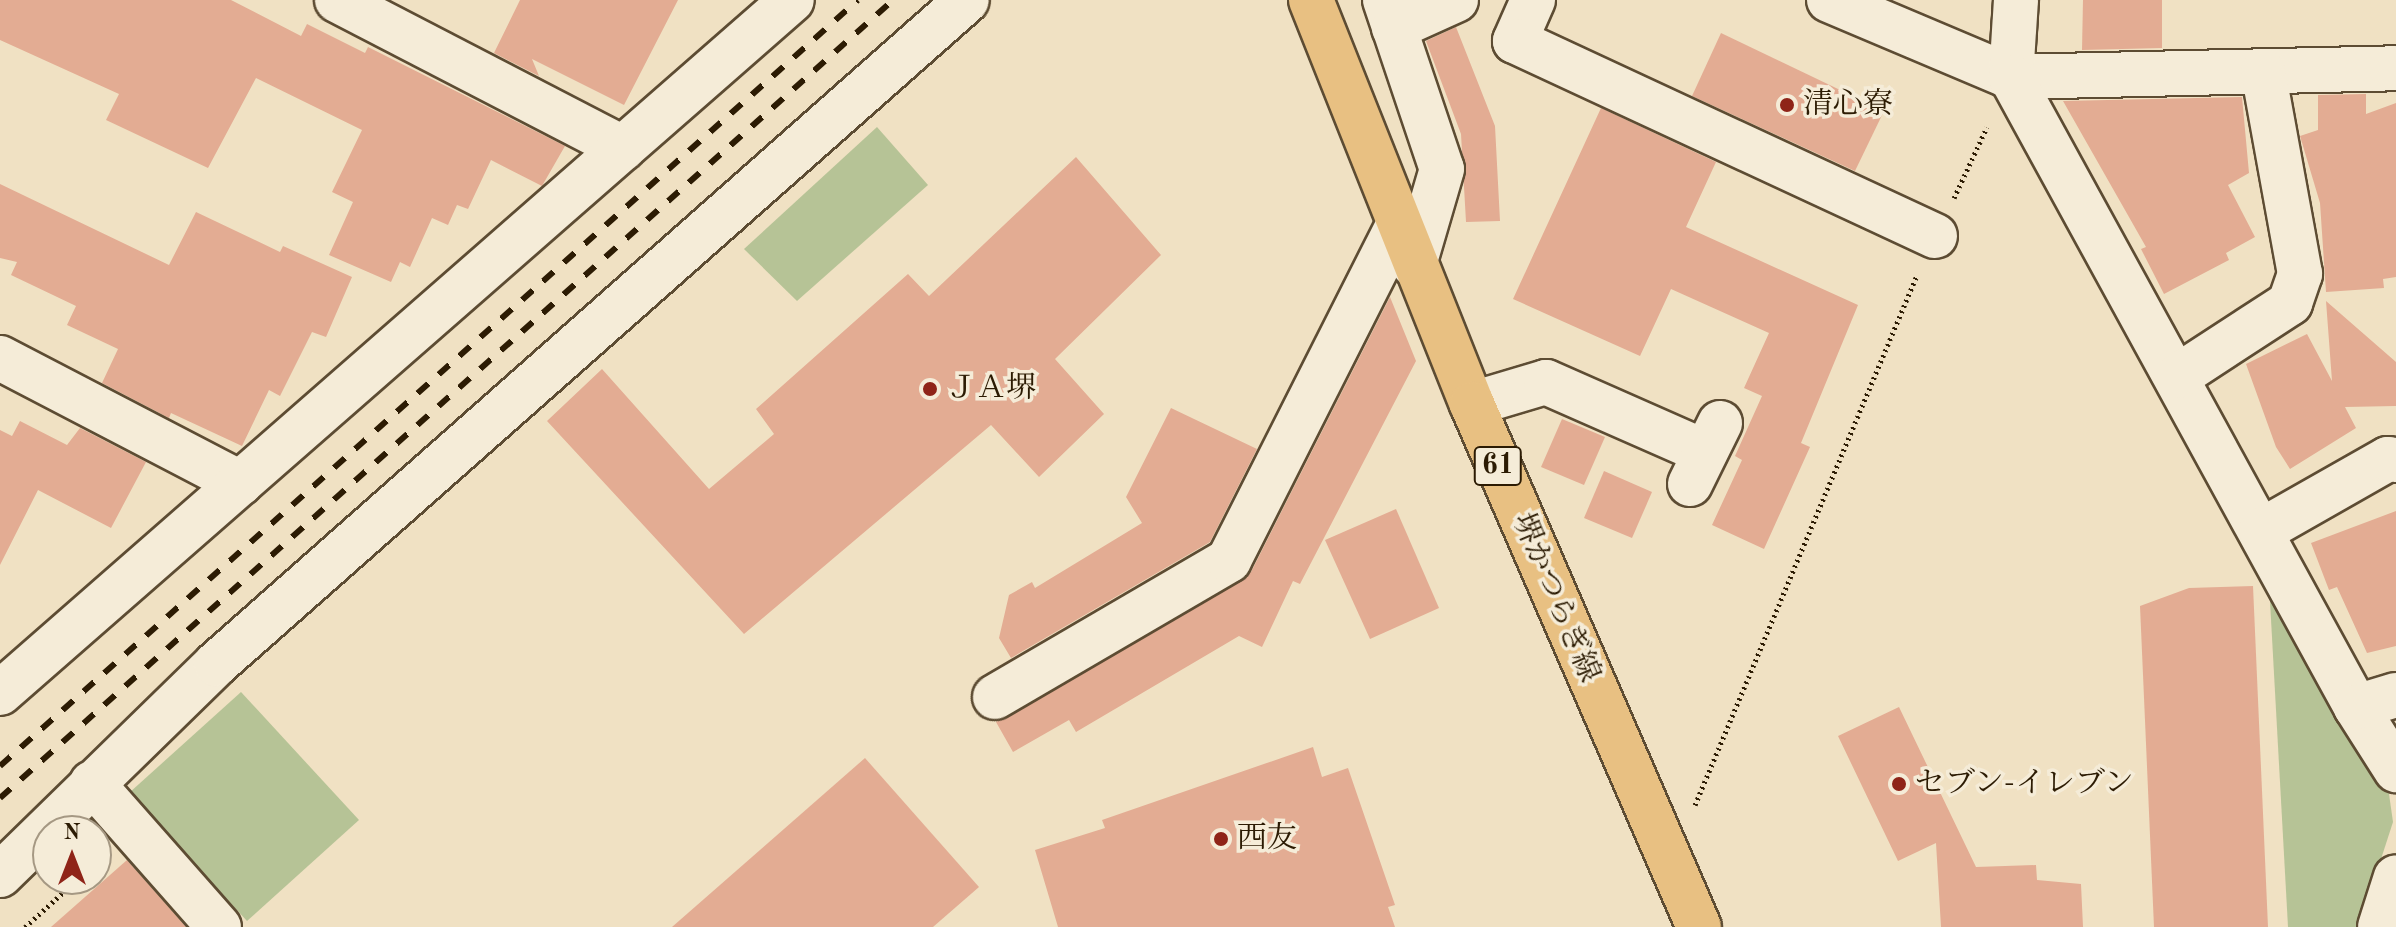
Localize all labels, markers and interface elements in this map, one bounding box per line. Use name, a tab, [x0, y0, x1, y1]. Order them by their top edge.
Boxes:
place label: 清心寮	[1803, 87, 1893, 123]
marker: 清心寮	[1778, 96, 1796, 114]
place label: ＪＡ堺	[946, 371, 1036, 407]
marker: ＪＡ堺	[921, 380, 939, 398]
road number: 61	[1472, 442, 1524, 490]
street label: 堺かつらぎ線	[1503, 508, 1607, 688]
place label: セブン-イレブン	[1915, 766, 2136, 802]
marker: セブン-イレブン	[1890, 775, 1908, 793]
north arrow	[32, 815, 112, 895]
place label: 西友	[1237, 821, 1297, 857]
text: N	[64, 822, 80, 844]
marker: 西友	[1212, 830, 1230, 848]

